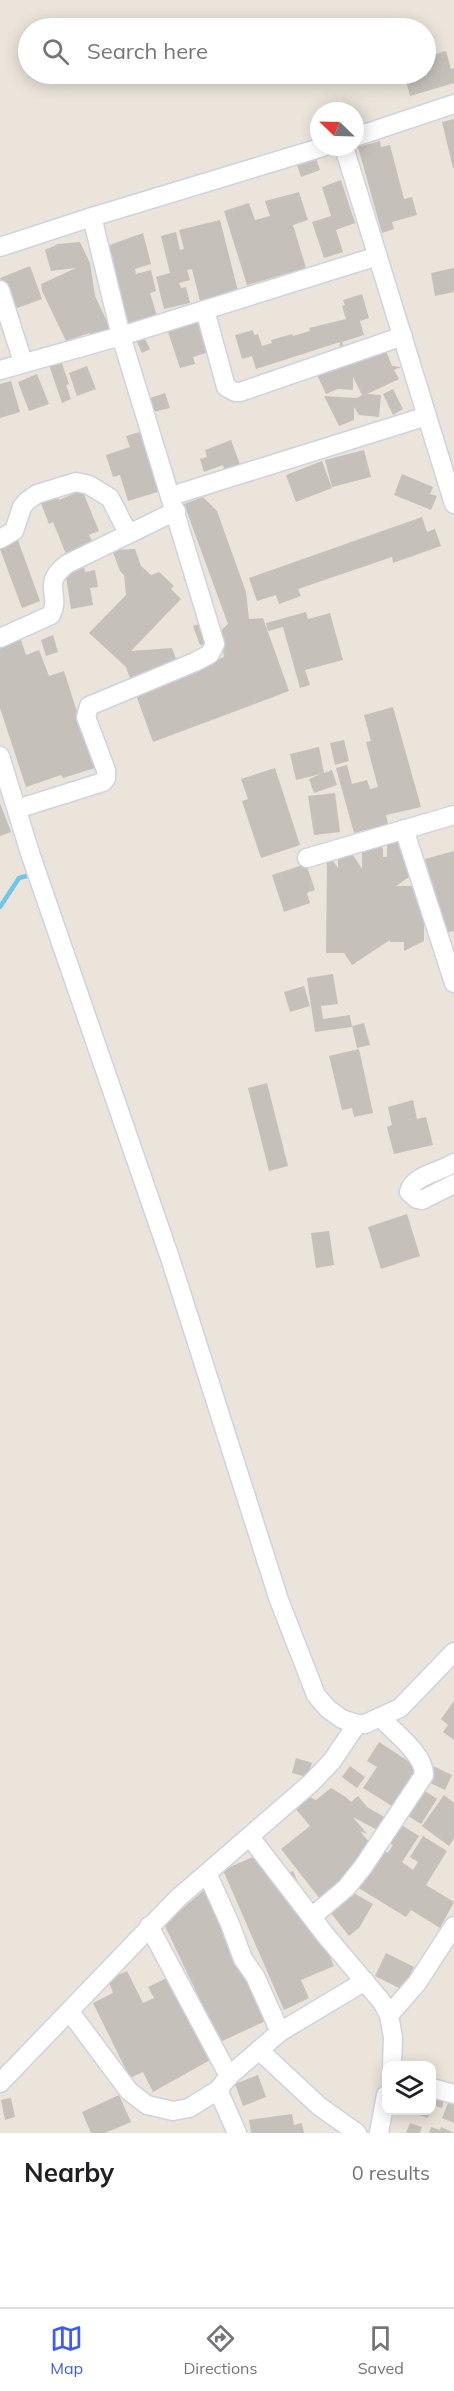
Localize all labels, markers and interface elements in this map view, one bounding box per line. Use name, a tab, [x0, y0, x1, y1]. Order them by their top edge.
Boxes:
search box	[18, 18, 436, 84]
icon: search	[39, 35, 72, 68]
text: Search here	[87, 37, 208, 65]
north arrow	[310, 102, 364, 156]
map controls	[382, 2061, 436, 2115]
button: layers	[382, 2061, 436, 2115]
text: Nearby	[24, 2156, 114, 2189]
text: 0 results	[352, 2160, 430, 2185]
tab: Map	[50, 2322, 83, 2378]
tab: Directions	[183, 2322, 257, 2378]
tab: Saved	[358, 2322, 404, 2378]

